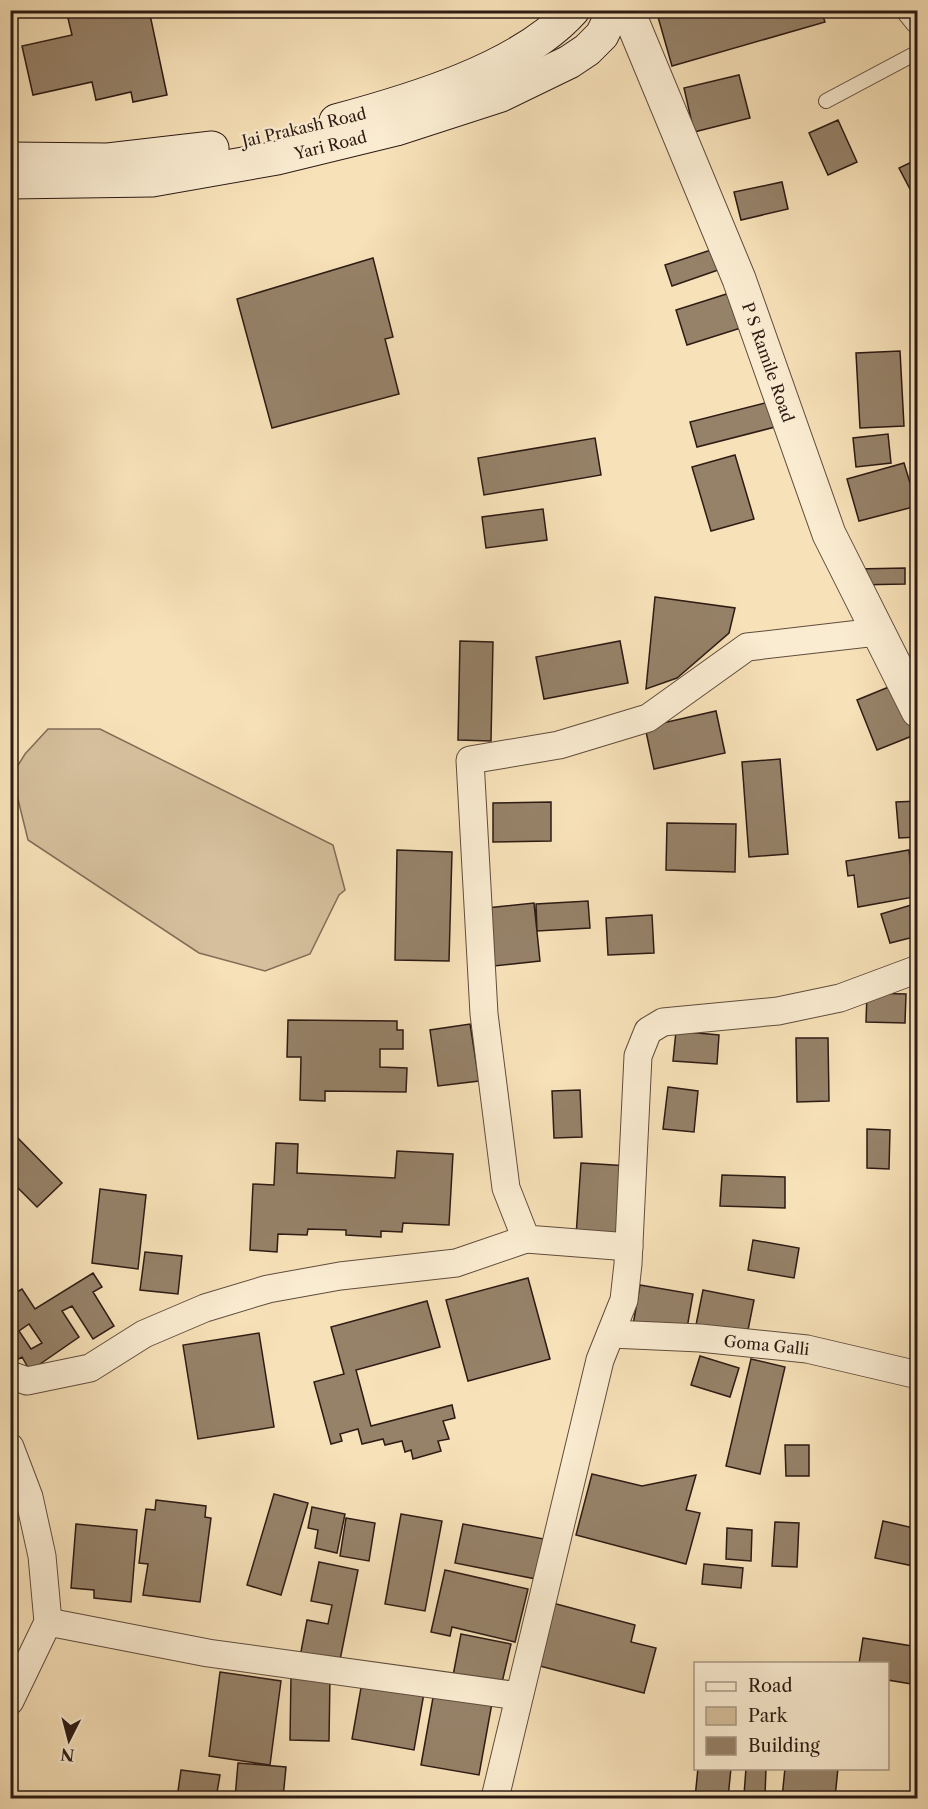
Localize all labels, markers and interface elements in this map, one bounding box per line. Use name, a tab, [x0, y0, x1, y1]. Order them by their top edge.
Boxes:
street label: Jai Prakash Road	[237, 103, 368, 152]
street label: Yari Road	[291, 126, 369, 164]
street label: P S Ramile Road	[738, 299, 799, 425]
street label: Goma Galli	[723, 1331, 810, 1359]
legend	[694, 1662, 889, 1770]
text: Road	[748, 1675, 793, 1697]
text: Park	[748, 1705, 789, 1727]
north arrow	[39, 1710, 99, 1770]
text: Building	[748, 1735, 820, 1757]
text: N	[59, 1744, 75, 1766]

